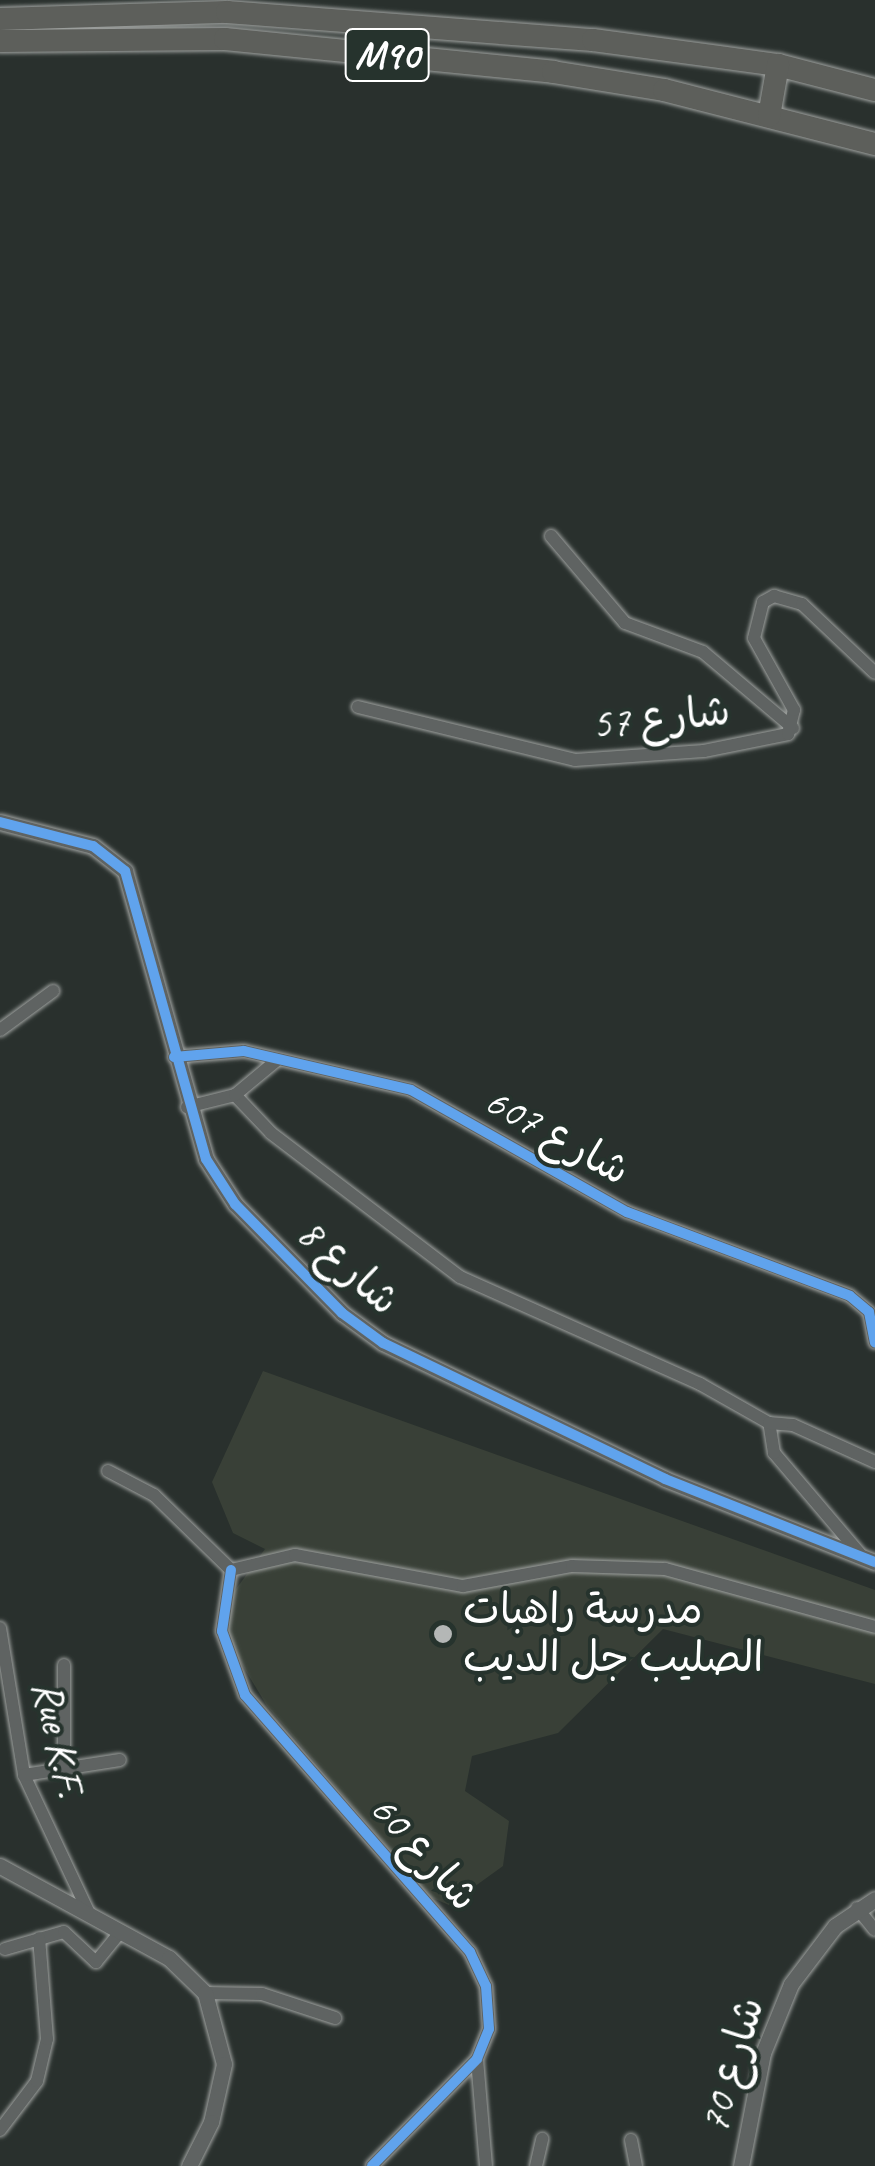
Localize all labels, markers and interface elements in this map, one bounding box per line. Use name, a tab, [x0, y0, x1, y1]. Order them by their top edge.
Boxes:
road number: M90	[344, 20, 430, 90]
street label: شارع 57	[589, 686, 733, 750]
street label: شارع 607	[476, 1076, 638, 1196]
street label: شارع 8	[287, 1208, 409, 1326]
place label: مدرسة راهبات الصليب جل الديب	[463, 1585, 764, 1684]
marker: مدرسة راهبات الصليب جل الديب	[432, 1623, 454, 1645]
street label: Rue K.F.	[21, 1676, 95, 1802]
street label: شارع 60	[359, 1785, 489, 1921]
street label: شارع 70	[689, 1991, 775, 2139]

